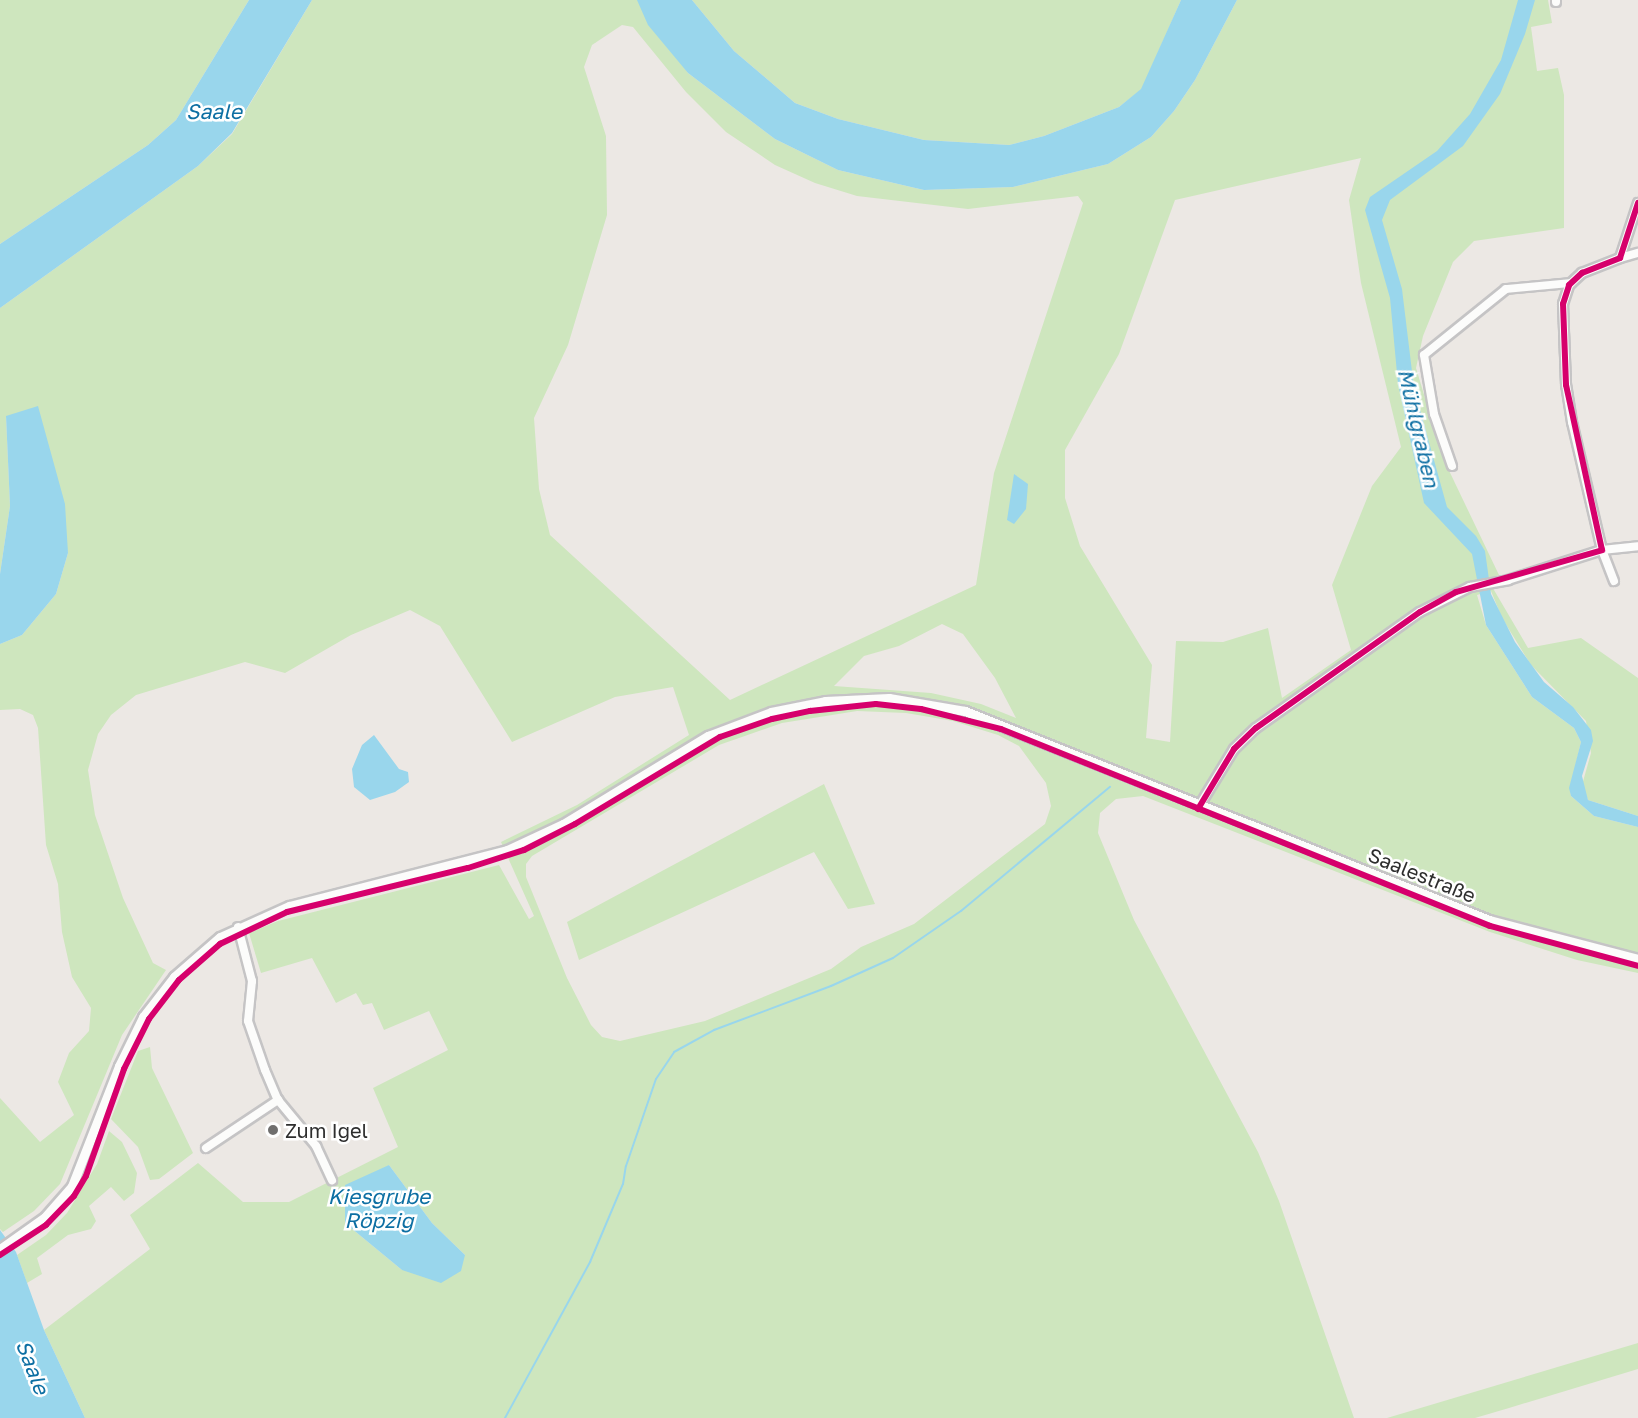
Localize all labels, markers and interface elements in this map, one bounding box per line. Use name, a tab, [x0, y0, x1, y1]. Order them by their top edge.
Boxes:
water label: Saale	[186, 98, 242, 124]
water label: Mühlgraben	[1393, 366, 1445, 490]
street label: Saalestraße	[1365, 843, 1479, 907]
place label: Zum Igel	[285, 1118, 368, 1142]
marker: Zum Igel	[266, 1123, 280, 1137]
water label: Kiesgrube Röpzig	[328, 1183, 430, 1233]
water label: Saale	[11, 1336, 55, 1398]

